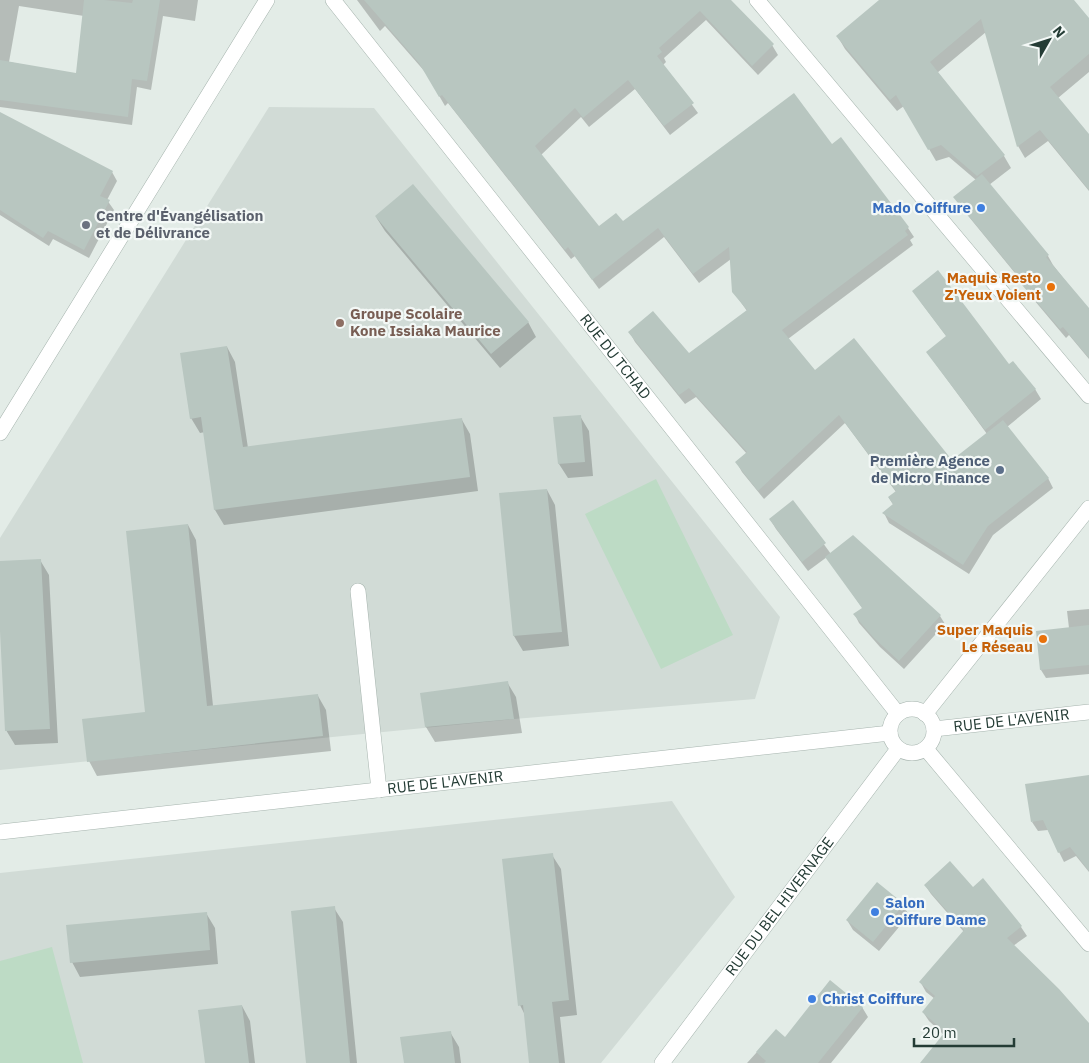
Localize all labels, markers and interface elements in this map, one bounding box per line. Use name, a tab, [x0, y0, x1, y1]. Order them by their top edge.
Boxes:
north arrow	[1024, 15, 1074, 65]
text: N	[1049, 22, 1069, 41]
place label: Mado Coiffure	[872, 198, 971, 217]
marker: Mado Coiffure	[975, 202, 987, 214]
place label: Centre d'Évangélisation et de Délivrance	[96, 206, 263, 242]
marker: Centre d'Évangélisation et de Délivrance	[80, 219, 92, 231]
place label: Maquis Resto Z'Yeux Voient	[944, 268, 1041, 304]
marker: Maquis Resto Z'Yeux Voient	[1045, 281, 1057, 293]
place label: Groupe Scolaire Kone Issiaka Maurice	[350, 304, 501, 340]
street label: RUE DU TCHAD	[576, 310, 655, 403]
marker: Groupe Scolaire Kone Issiaka Maurice	[334, 317, 346, 329]
place label: Première Agence de Micro Finance	[870, 451, 990, 487]
marker: Première Agence de Micro Finance	[994, 464, 1006, 476]
place label: Super Maquis Le Réseau	[937, 620, 1033, 656]
marker: Super Maquis Le Réseau	[1037, 633, 1049, 645]
street label: RUE DE L'AVENIR	[952, 704, 1071, 736]
street label: RUE DE L'AVENIR	[386, 766, 504, 798]
street label: RUE DU BEL HIVERNAGE	[721, 833, 838, 979]
place label: Salon Coiffure Dame	[885, 893, 986, 929]
marker: Salon Coiffure Dame	[869, 906, 881, 918]
place label: Christ Coiffure	[822, 989, 925, 1008]
marker: Christ Coiffure	[806, 993, 818, 1005]
scale bar	[914, 1016, 1014, 1048]
text: 20 m	[922, 1023, 957, 1042]

